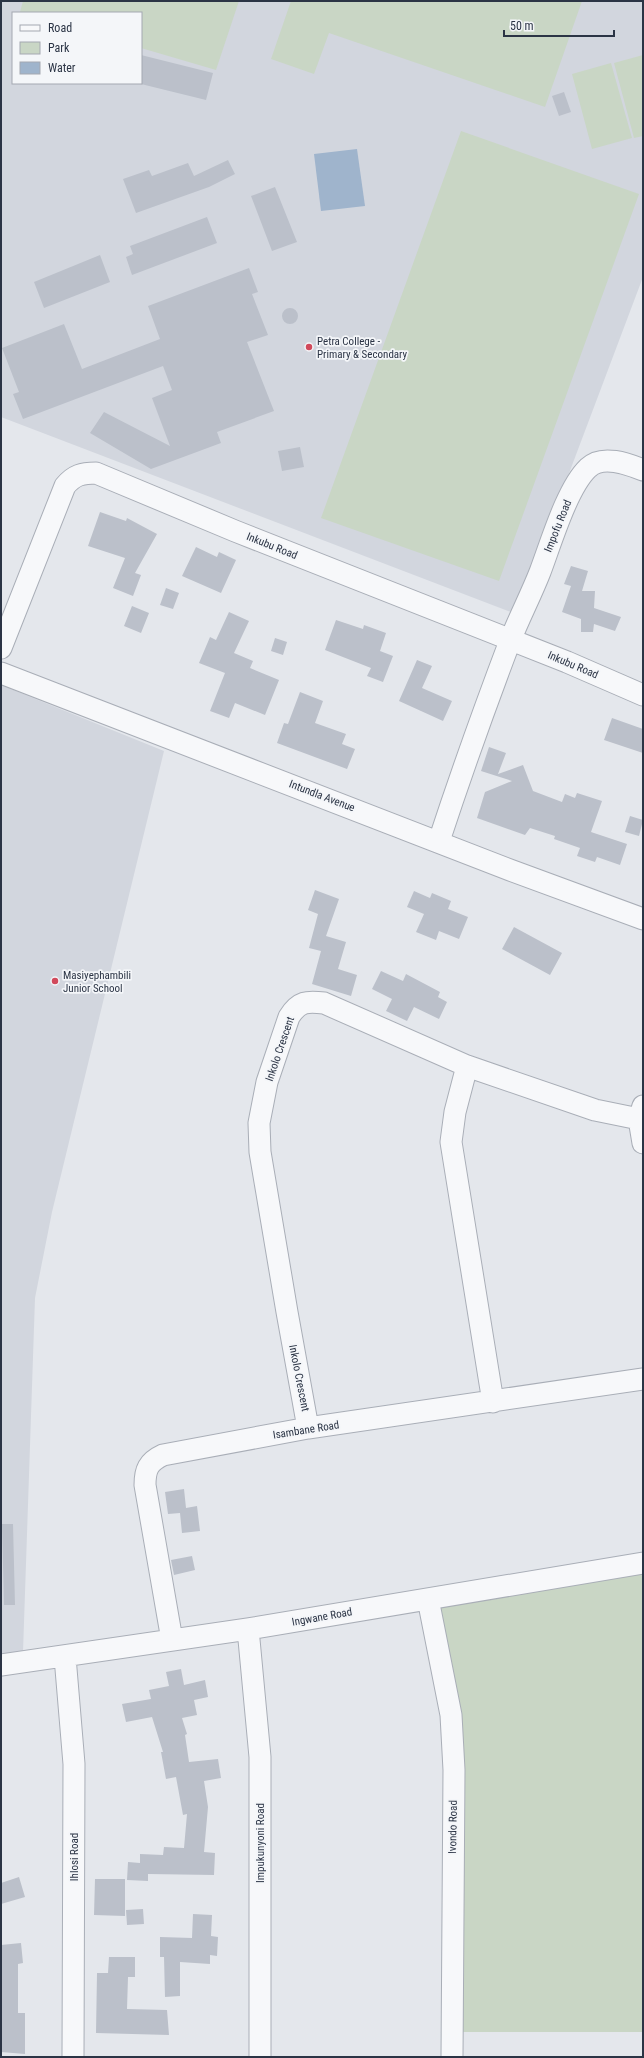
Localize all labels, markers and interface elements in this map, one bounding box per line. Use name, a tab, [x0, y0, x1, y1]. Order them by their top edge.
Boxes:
legend	[12, 12, 142, 84]
scale bar	[504, 12, 614, 38]
text: 50 m	[510, 19, 534, 33]
text: Road	[48, 21, 72, 35]
text: Park	[48, 41, 70, 55]
text: Water	[48, 61, 76, 75]
place label: Petra College - Primary & Secondary	[317, 335, 408, 361]
marker: Petra College - Primary & Secondary	[304, 342, 314, 352]
street label: Impofu Road	[542, 498, 574, 554]
street label: Inkubu Road	[245, 530, 299, 562]
street label: Inkubu Road	[546, 649, 600, 681]
street label: Intundla Avenue	[287, 777, 357, 815]
place label: Masiyephambili Junior School	[63, 969, 131, 995]
marker: Masiyephambili Junior School	[50, 976, 60, 986]
street label: Inkolo Crescent	[263, 1015, 297, 1083]
street label: Inkolo Crescent	[286, 1344, 312, 1412]
street label: Isambane Road	[272, 1418, 340, 1442]
street label: Ingwane Road	[291, 1605, 353, 1629]
street label: Ivondo Road	[446, 1800, 460, 1854]
street label: Impukunyoni Road	[254, 1803, 267, 1883]
street label: Ihlosi Road	[68, 1833, 81, 1881]

